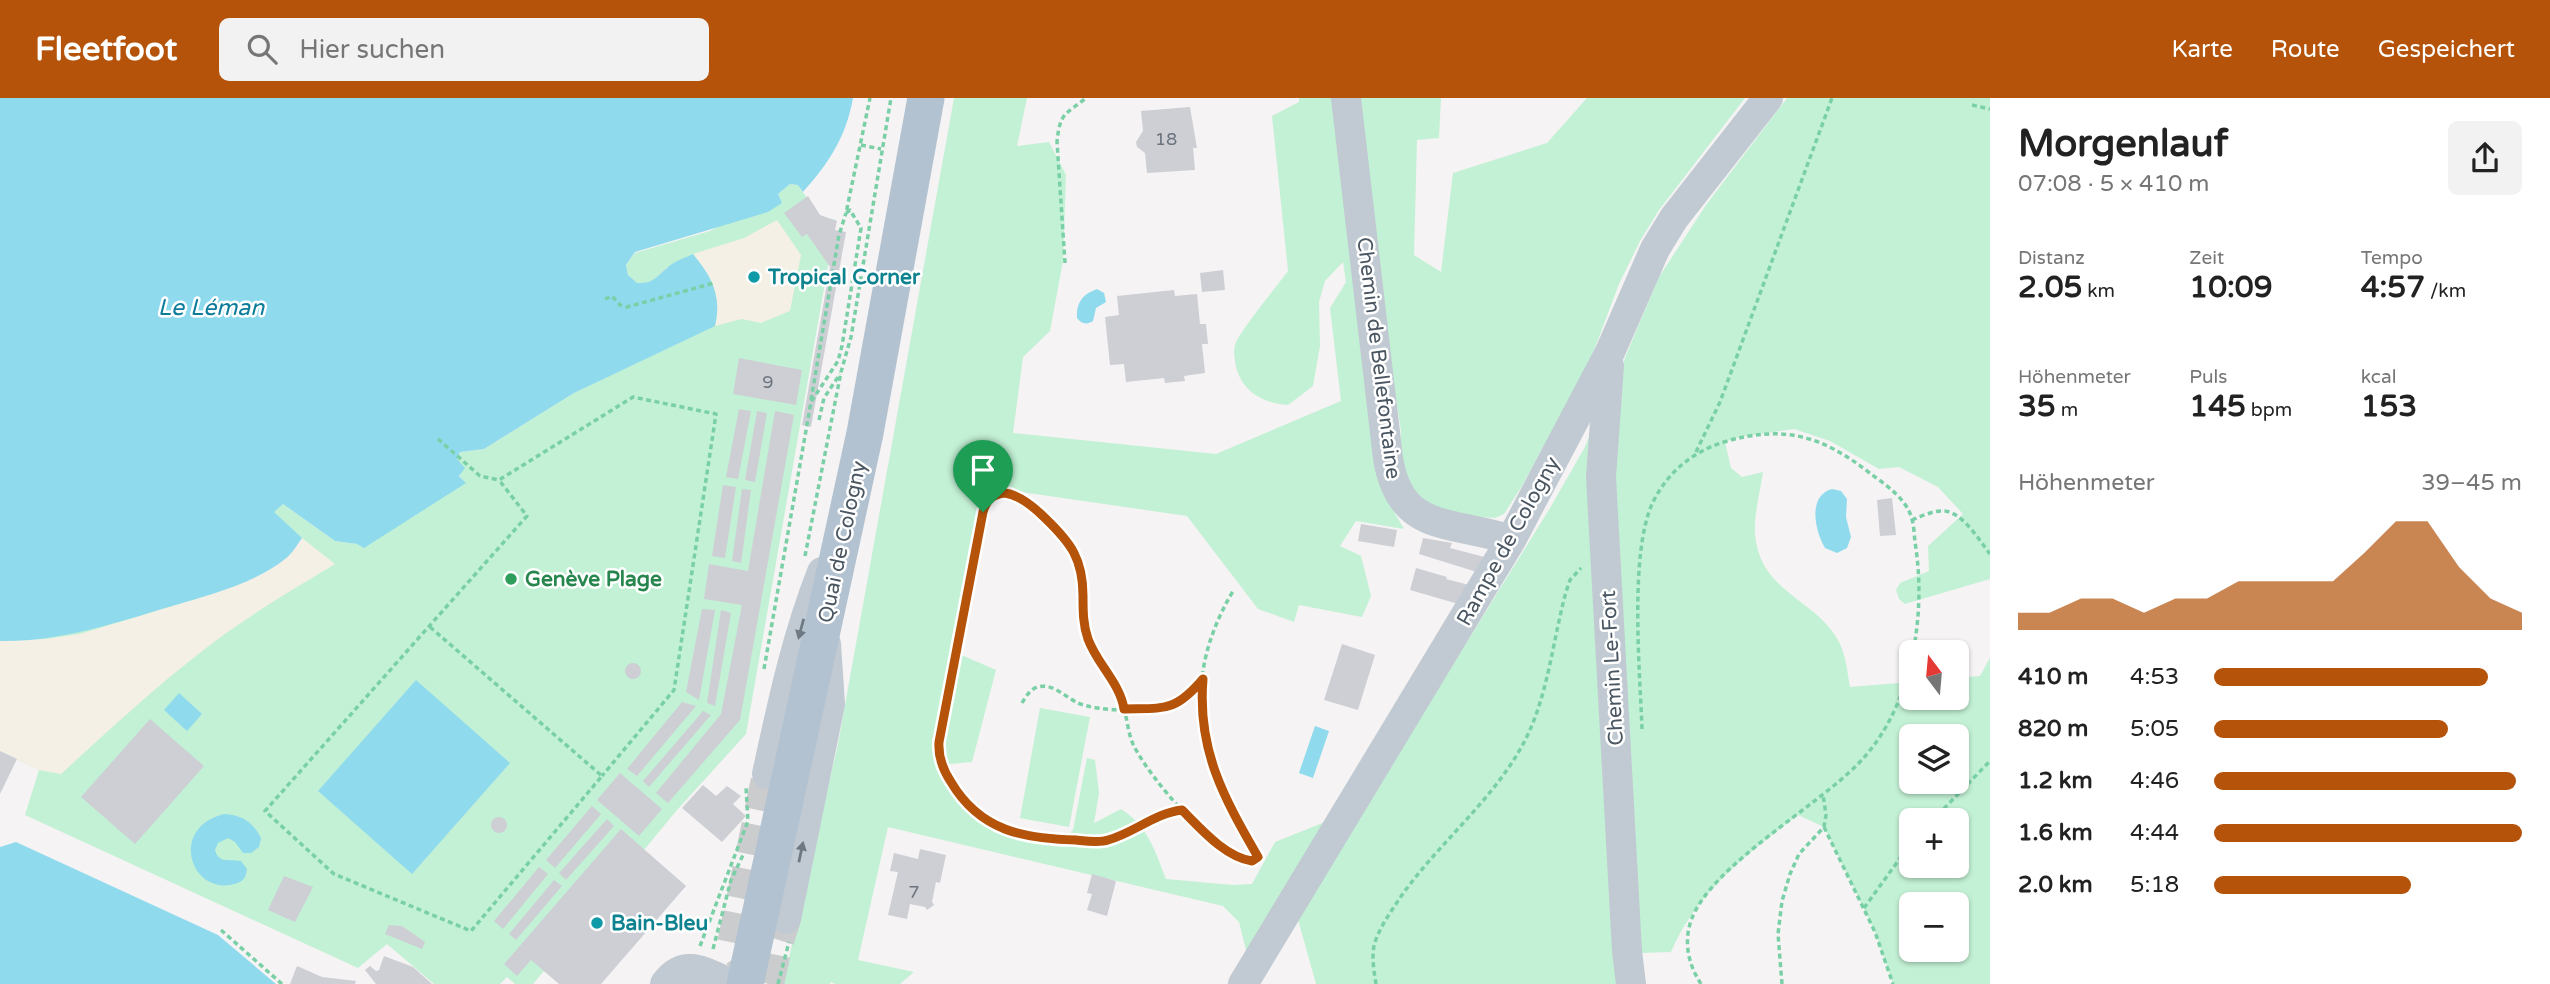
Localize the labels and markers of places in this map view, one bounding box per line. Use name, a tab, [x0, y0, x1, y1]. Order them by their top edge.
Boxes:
place label: Tropical Corner	[767, 265, 921, 290]
marker: Tropical Corner	[746, 269, 762, 285]
pin	[953, 440, 1013, 512]
place label: Genève Plage	[525, 567, 662, 592]
marker: Genève Plage	[503, 571, 519, 587]
place label: Bain-Bleu	[611, 911, 708, 936]
marker: Bain-Bleu	[589, 915, 605, 931]

